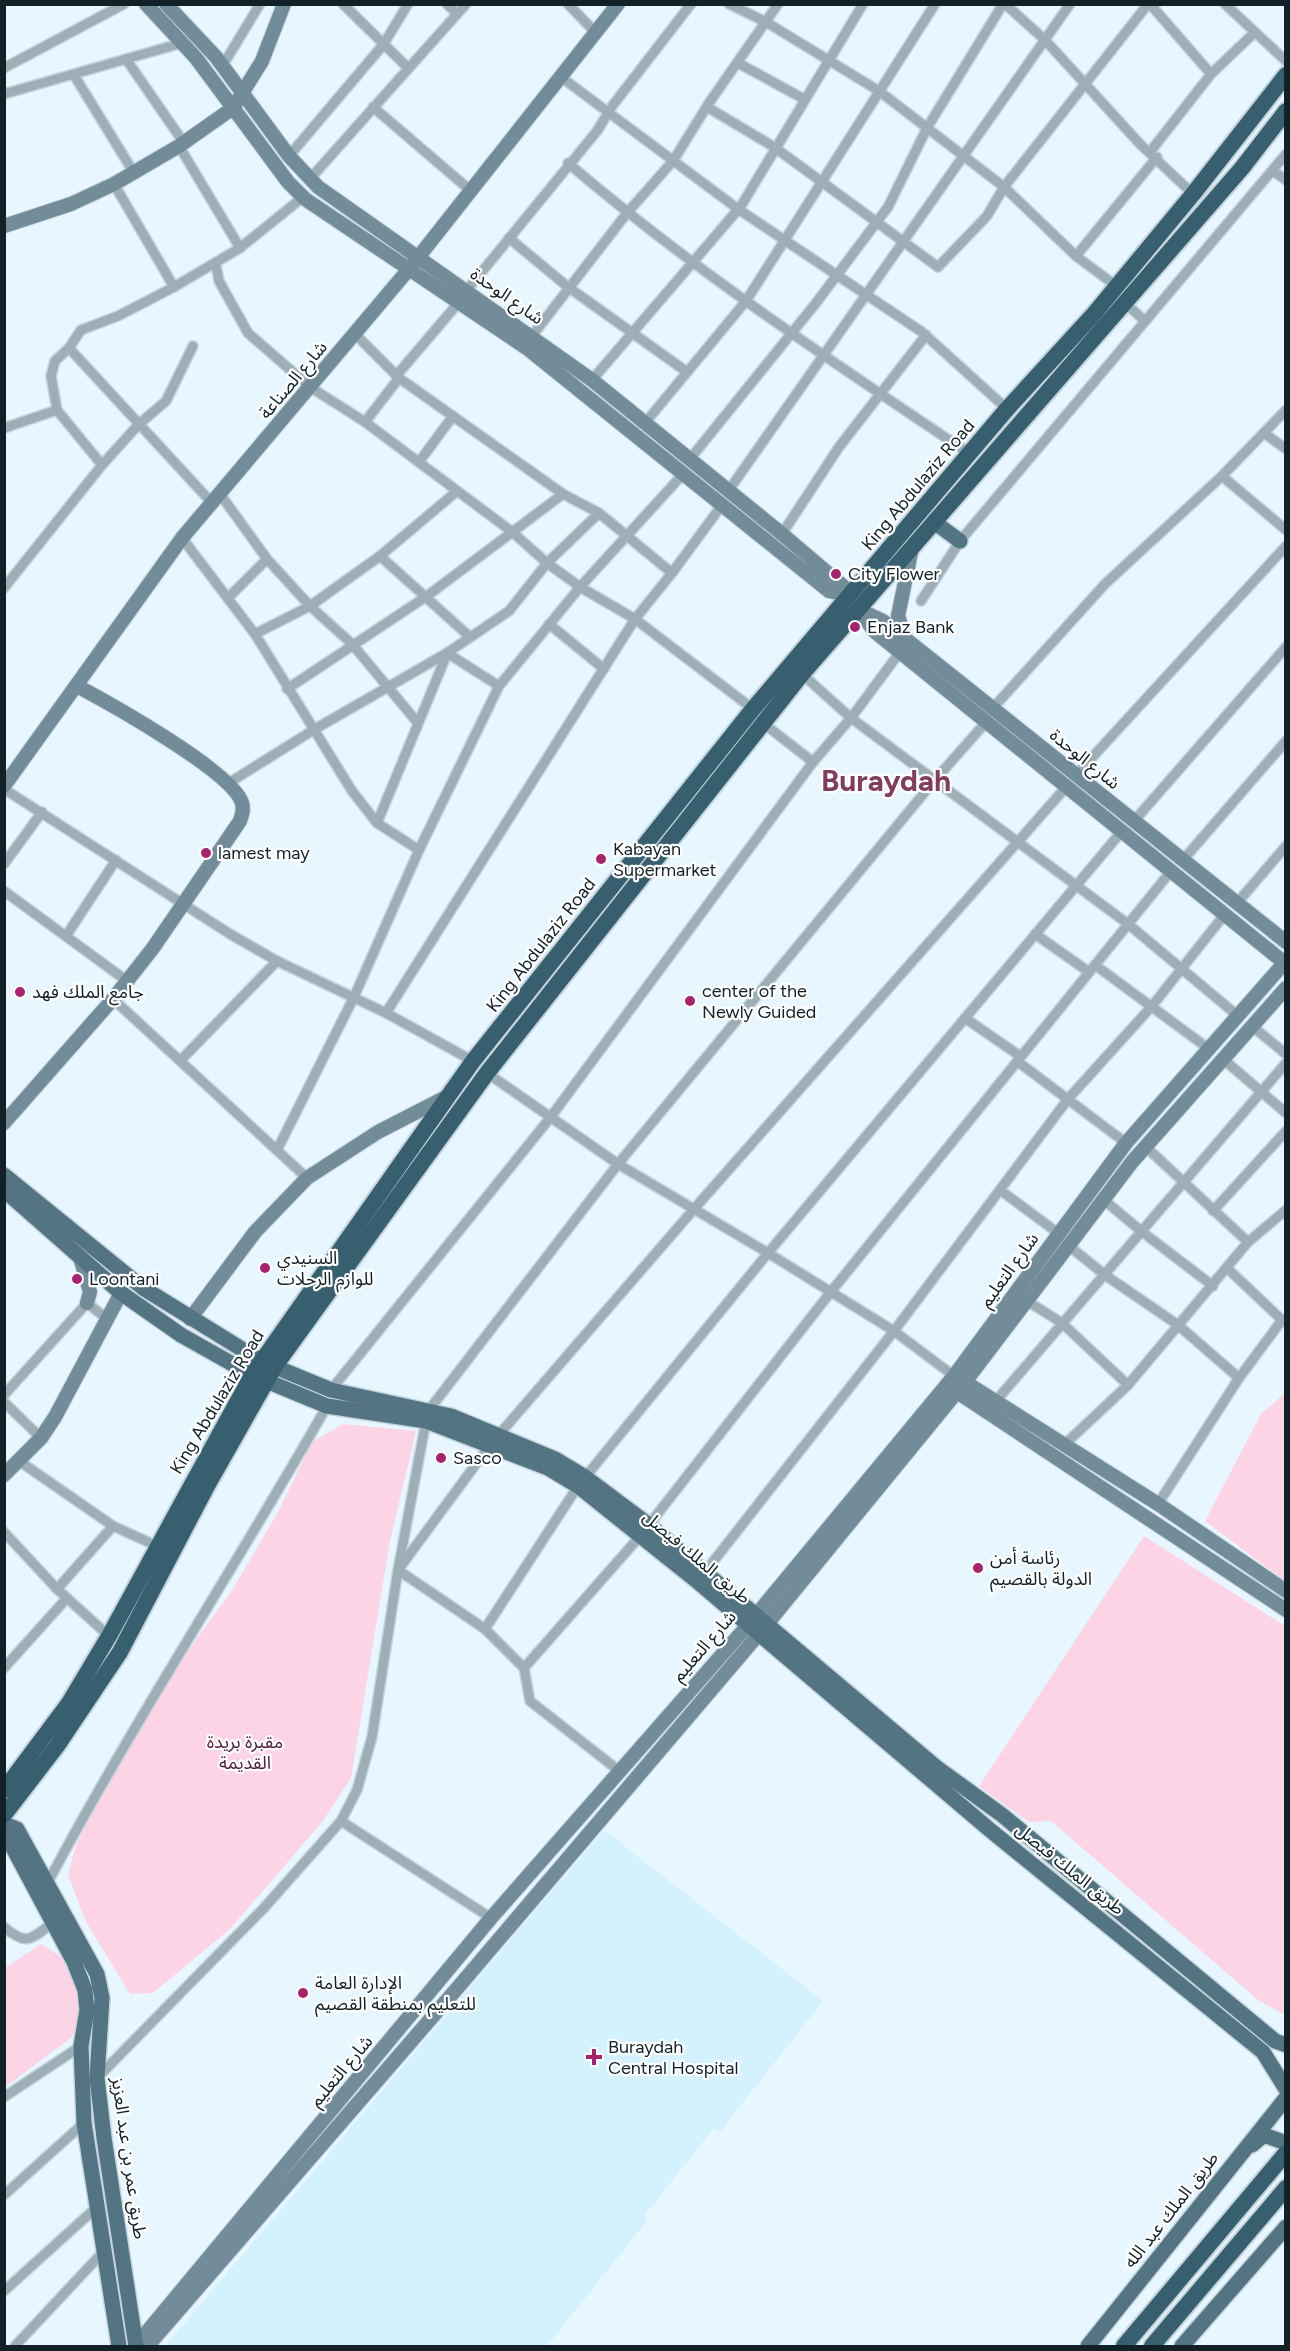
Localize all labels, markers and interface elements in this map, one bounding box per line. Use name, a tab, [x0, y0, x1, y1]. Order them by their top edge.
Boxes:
street label: شارع الوحدة	[464, 263, 548, 332]
street label: شارع الصناعة	[254, 337, 334, 425]
street label: King Abdulaziz Road	[857, 415, 979, 555]
place label: City Flower	[848, 563, 940, 585]
marker: City Flower	[829, 567, 843, 581]
place label: Enjaz Bank	[867, 616, 954, 638]
marker: Enjaz Bank	[848, 620, 862, 634]
street label: شارع الوحدة	[1043, 724, 1125, 796]
district label: Buraydah	[821, 762, 951, 799]
place label: Kabayan Supermarket	[613, 838, 717, 881]
place label: lamest may	[218, 842, 310, 864]
marker: lamest may	[199, 846, 213, 860]
marker: Kabayan Supermarket	[594, 852, 608, 866]
street label: King Abdulaziz Road	[482, 873, 600, 1017]
place label: center of the Newly Guided	[702, 980, 816, 1023]
place label: جامع الملك فهد	[32, 981, 144, 1006]
marker: جامع الملك فهد	[13, 985, 27, 999]
marker: center of the Newly Guided	[683, 994, 697, 1008]
street label: شارع التعليم	[975, 1228, 1046, 1313]
place label: السنيدي للوازم الرحلات	[277, 1247, 374, 1293]
marker: السنيدي للوازم الرحلات	[258, 1261, 272, 1275]
place label: Loontani	[89, 1268, 159, 1290]
marker: Loontani	[70, 1272, 84, 1286]
street label: King Abdulaziz Road	[165, 1326, 269, 1478]
place label: Sasco	[453, 1447, 502, 1469]
marker: Sasco	[434, 1451, 448, 1465]
street label: طريق الملك فيصل	[639, 1506, 755, 1608]
place label: رئاسة أمن الدولة بالقصيم	[990, 1547, 1092, 1592]
marker: رئاسة أمن الدولة بالقصيم	[971, 1561, 985, 1575]
street label: شارع التعليم	[667, 1606, 743, 1688]
park label: مقبرة بريدة القديمة	[207, 1731, 283, 1774]
street label: طريق الملك فيصل	[1011, 1818, 1129, 1920]
place label: الإدارة العامة للتعليم بمنطقة القصيم	[315, 1972, 476, 2017]
marker: الإدارة العامة للتعليم بمنطقة القصيم	[296, 1986, 310, 2000]
street label: شارع التعليم	[305, 2031, 380, 2113]
place label: Buraydah Central Hospital	[608, 2036, 738, 2079]
marker: Buraydah Central Hospital	[585, 2048, 603, 2066]
street label: طريق عمر بن عبد العزيز	[107, 2075, 151, 2240]
street label: طريق الملك عبد الله	[1119, 2148, 1223, 2272]

